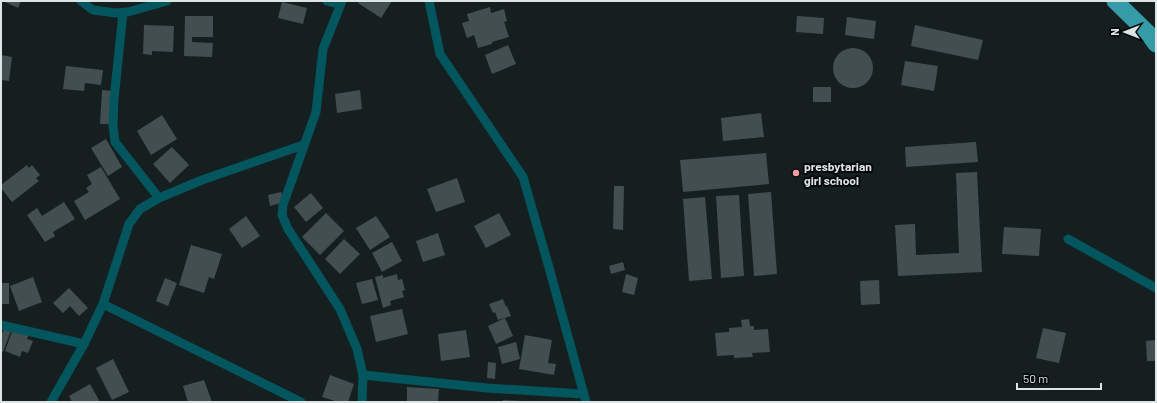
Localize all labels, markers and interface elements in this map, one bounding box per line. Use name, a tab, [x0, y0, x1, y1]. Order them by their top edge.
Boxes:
north arrow	[1105, 12, 1145, 52]
text: N	[1108, 28, 1121, 36]
place label: presbytarian girl school	[804, 159, 872, 187]
marker: presbytarian girl school	[791, 168, 801, 178]
scale bar	[1017, 365, 1101, 391]
text: 50 m	[1023, 371, 1048, 385]

